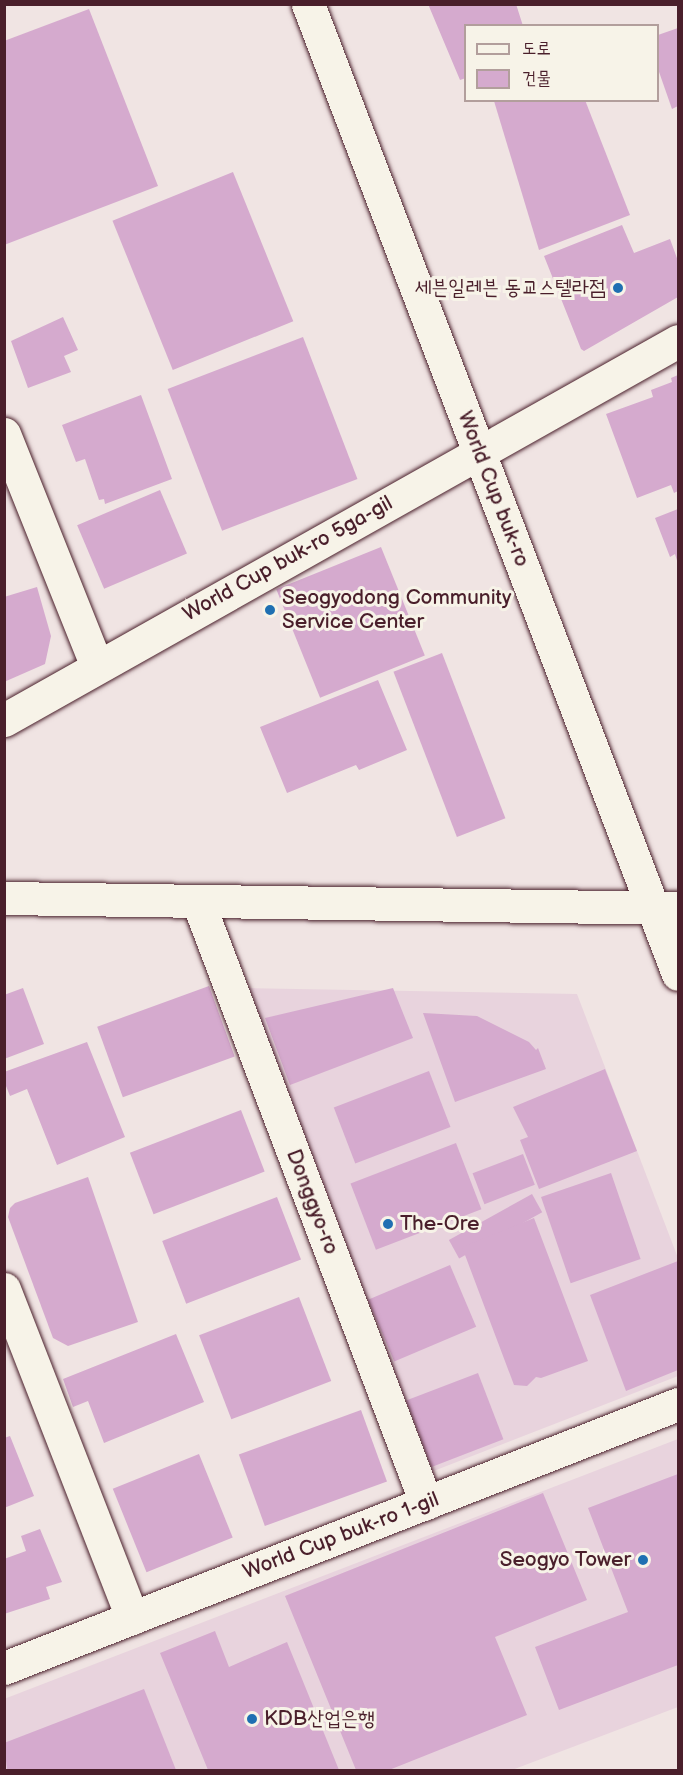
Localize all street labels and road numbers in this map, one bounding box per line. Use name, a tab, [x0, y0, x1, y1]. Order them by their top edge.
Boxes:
street label: World Cup buk-ro	[452, 408, 534, 570]
street label: World Cup buk-ro 5ga-gil	[179, 491, 397, 627]
street label: Donggyo-ro	[280, 1146, 344, 1258]
street label: World Cup buk-ro 1-gil	[240, 1487, 442, 1585]

